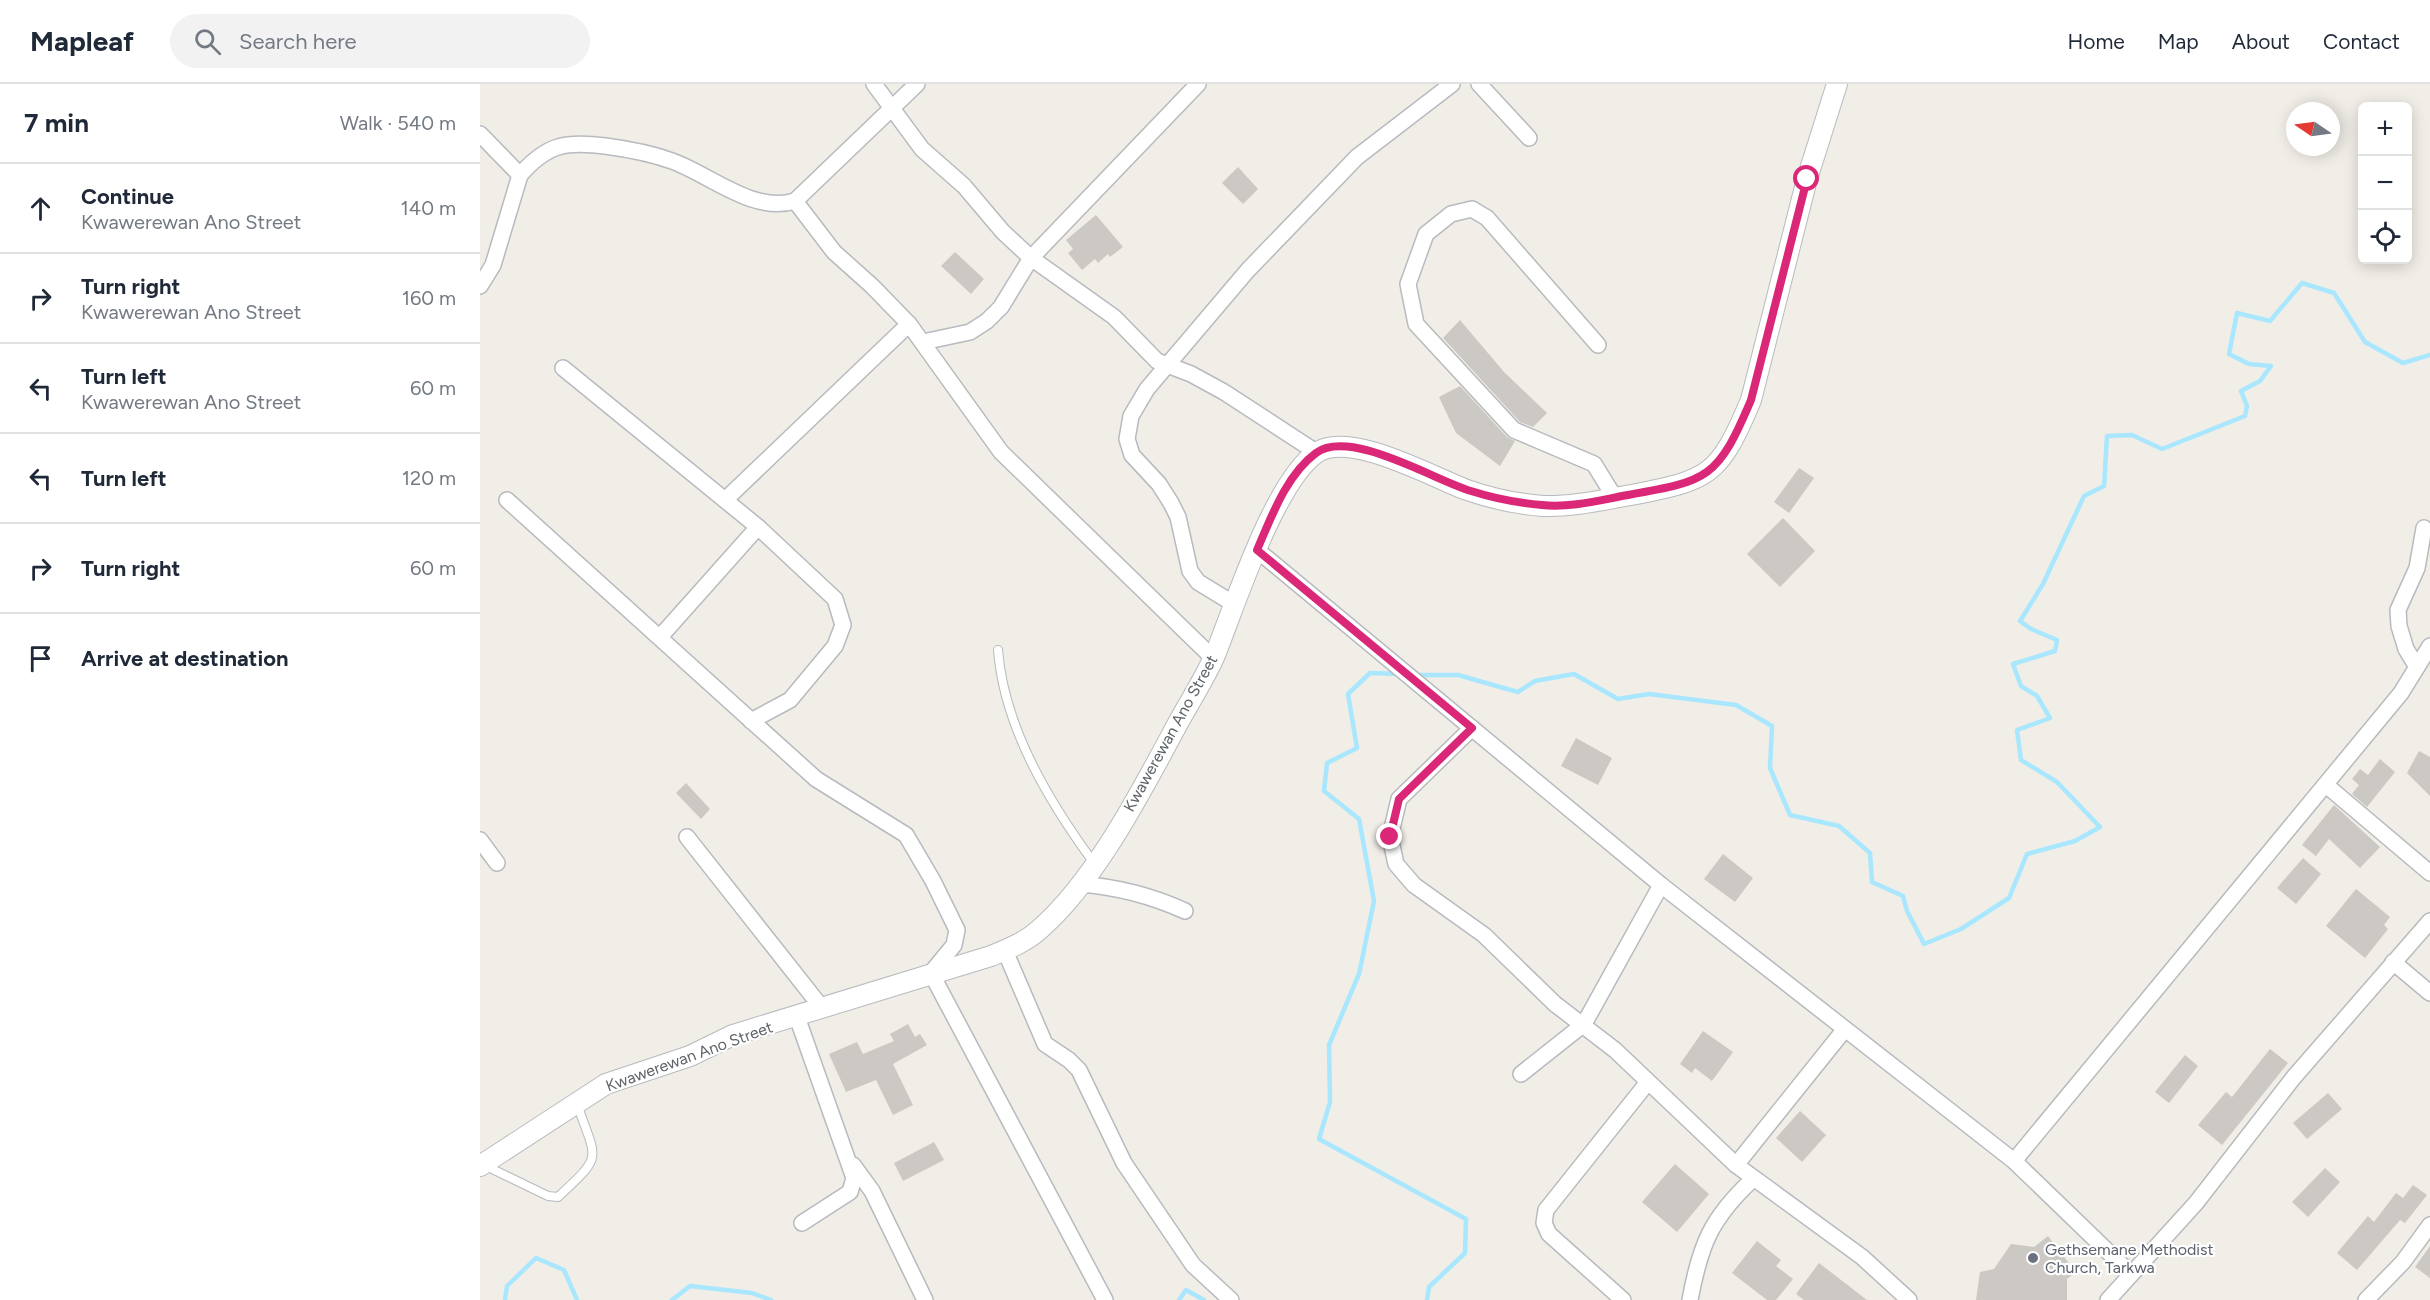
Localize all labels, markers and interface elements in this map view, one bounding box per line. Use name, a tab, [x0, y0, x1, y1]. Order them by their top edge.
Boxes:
search box	[170, 14, 590, 68]
text: Mapleaf	[30, 24, 134, 58]
icon: search	[191, 25, 224, 58]
text: Search here	[239, 28, 357, 55]
text: Home	[2068, 29, 2125, 54]
text: Map	[2158, 29, 2199, 54]
text: About	[2232, 29, 2290, 54]
text: Contact	[2323, 29, 2400, 54]
north arrow	[2286, 102, 2340, 156]
map controls	[2358, 102, 2412, 264]
button: +	[2358, 102, 2412, 156]
text: 7 min	[24, 107, 89, 139]
text: Walk · 540 m	[340, 111, 456, 135]
button: −	[2358, 156, 2412, 210]
route start	[1793, 165, 1819, 191]
text: Continue	[81, 183, 174, 210]
icon: ahead	[24, 192, 57, 225]
text: 140 m	[401, 196, 456, 220]
text: Kwawerewan Ano Street	[81, 210, 301, 234]
button: locate	[2358, 210, 2412, 264]
text: Turn right	[81, 273, 180, 300]
icon: right	[24, 282, 57, 315]
text: 160 m	[402, 286, 456, 310]
text: Kwawerewan Ano Street	[81, 300, 301, 324]
text: Turn left	[81, 363, 167, 390]
icon: left	[24, 372, 57, 405]
text: 60 m	[410, 376, 456, 400]
text: Kwawerewan Ano Street	[81, 390, 301, 414]
icon: left	[24, 462, 57, 495]
text: Turn left	[81, 465, 167, 492]
text: 120 m	[402, 466, 456, 490]
icon: right	[24, 552, 57, 585]
text: Turn right	[81, 555, 180, 582]
text: 60 m	[410, 556, 456, 580]
icon: arrive	[24, 642, 57, 675]
text: Arrive at destination	[81, 645, 289, 672]
street label: Kwawerewan Ano Street	[1119, 652, 1221, 815]
route end	[1376, 823, 1402, 849]
street label: Kwawerewan Ano Street	[603, 1017, 775, 1096]
place label: Gethsemane Methodist Church, Tarkwa	[2045, 1240, 2214, 1277]
marker: Gethsemane Methodist Church, Tarkwa	[2026, 1251, 2040, 1265]

